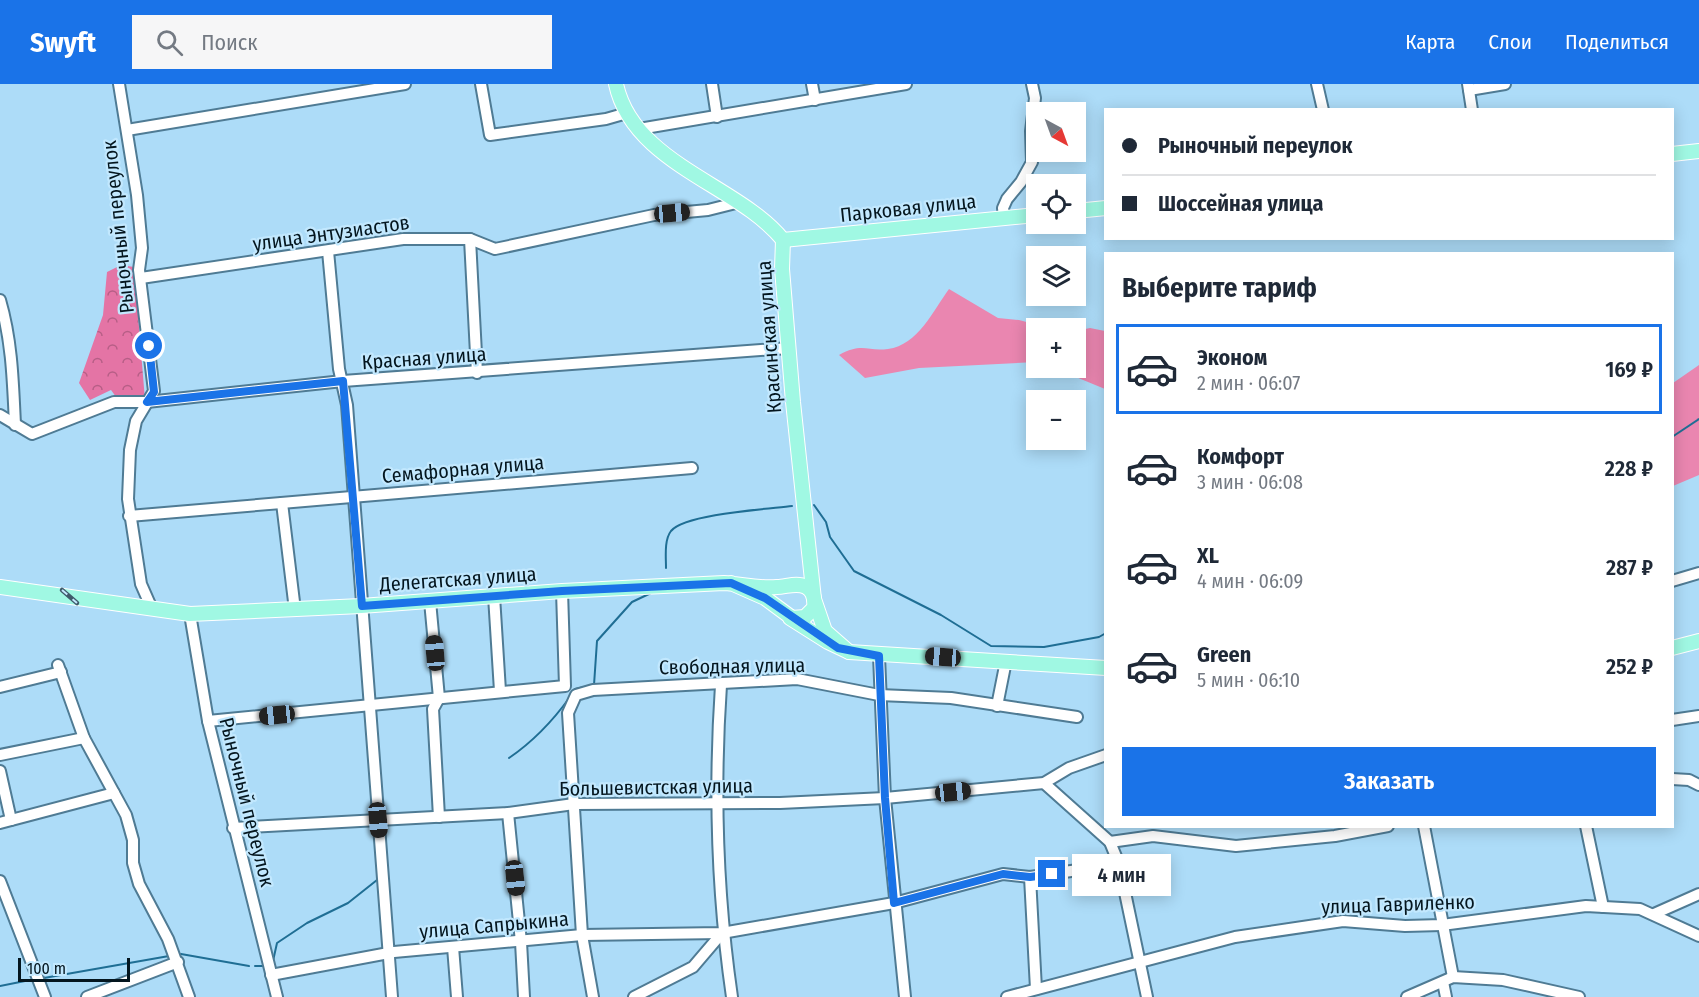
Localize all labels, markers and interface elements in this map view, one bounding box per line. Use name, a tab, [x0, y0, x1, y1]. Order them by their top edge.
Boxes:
search box	[132, 15, 552, 69]
text: Swyft	[30, 26, 96, 59]
icon: search	[153, 26, 186, 59]
text: Поиск	[201, 29, 258, 56]
text: Карта	[1405, 29, 1455, 55]
text: Слои	[1488, 29, 1532, 55]
text: Поделиться	[1565, 29, 1669, 55]
north arrow	[1026, 102, 1086, 162]
map controls	[1026, 102, 1086, 450]
text: Рыночный переулок	[1158, 132, 1353, 159]
street label: Рыночный переулок	[97, 139, 139, 315]
button: locate	[1026, 174, 1086, 234]
street label: Парковая улица	[839, 189, 977, 227]
text: Шоссейная улица	[1158, 190, 1323, 217]
car	[653, 202, 691, 224]
street label: улица Энтузиастов	[251, 210, 411, 256]
button: layers	[1026, 246, 1086, 306]
street label: Красинская улица	[752, 260, 786, 414]
text: Выберите тариф	[1122, 272, 1317, 304]
button: +	[1026, 318, 1086, 378]
route start	[135, 332, 162, 359]
street label: Красная улица	[361, 342, 487, 374]
icon: car	[1125, 342, 1179, 396]
text: Эконом	[1197, 344, 1267, 371]
text: 169 ₽	[1605, 356, 1653, 383]
text: 2 мин · 06:07	[1197, 371, 1300, 395]
button: −	[1026, 390, 1086, 450]
icon: car	[1125, 441, 1179, 495]
text: Комфорт	[1197, 443, 1284, 470]
street label: Семафорная улица	[381, 450, 545, 488]
text: 228 ₽	[1605, 455, 1653, 482]
text: 3 мин · 06:08	[1197, 470, 1303, 494]
icon: car	[1125, 540, 1179, 594]
text: XL	[1197, 542, 1219, 569]
text: 287 ₽	[1606, 554, 1653, 581]
street label: Делегатская улица	[378, 562, 537, 597]
text: 4 мин · 06:09	[1197, 569, 1303, 593]
car	[424, 634, 446, 672]
icon: car	[1125, 639, 1179, 693]
text: Green	[1197, 641, 1251, 668]
car	[924, 647, 962, 667]
street label: Свободная улица	[659, 653, 805, 679]
text: 252 ₽	[1606, 653, 1653, 680]
text: 5 мин · 06:10	[1197, 668, 1300, 692]
car	[258, 704, 296, 726]
street label: Рыночный переулок	[214, 715, 280, 890]
button: Заказать	[1122, 747, 1656, 816]
street label: Большевистская улица	[559, 773, 753, 801]
car	[934, 781, 972, 803]
car	[367, 801, 389, 839]
callout: 4 мин	[1073, 853, 1172, 895]
car	[504, 859, 526, 897]
route end	[1038, 860, 1065, 887]
text: 4 мин	[1097, 863, 1146, 887]
street label: улица Гавриленко	[1321, 889, 1475, 919]
street label: улица Сапрыкина	[418, 907, 570, 943]
scale bar	[18, 955, 130, 982]
text: 100 m	[27, 959, 66, 978]

